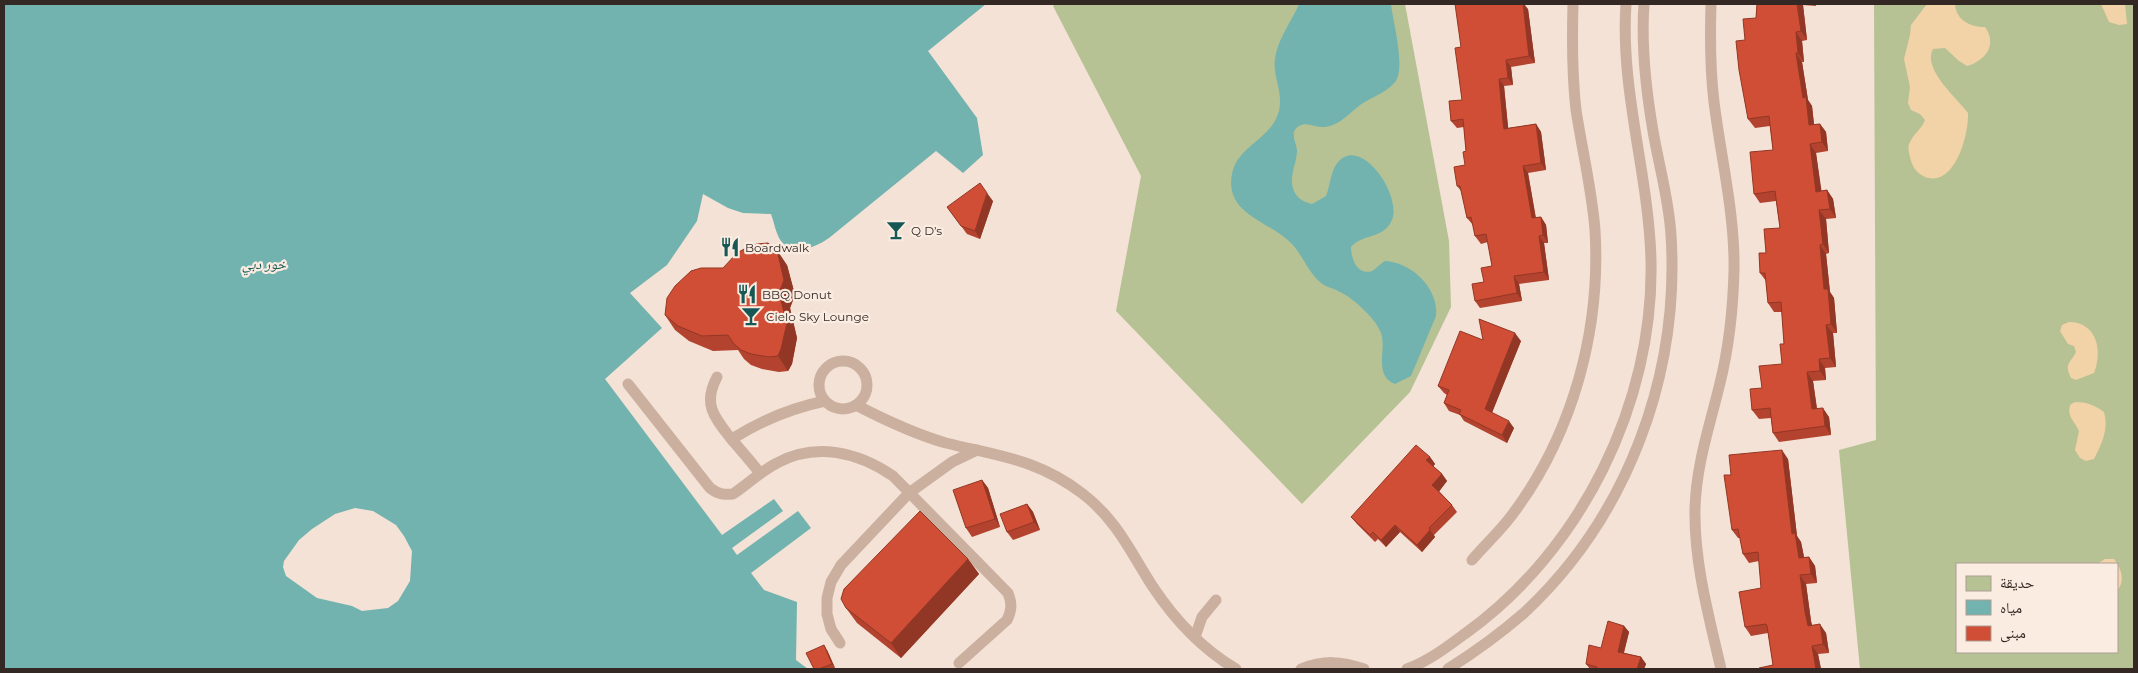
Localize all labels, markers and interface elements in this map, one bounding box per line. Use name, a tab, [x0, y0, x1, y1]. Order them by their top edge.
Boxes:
bar icon: Q D’s	[885, 219, 907, 241]
place label: Q D’s	[911, 223, 942, 238]
restaurant icon: Boardwalk	[719, 236, 741, 258]
place label: Boardwalk	[745, 240, 810, 255]
water label: خور دبي	[242, 255, 287, 276]
restaurant icon: BBQ Donut	[736, 283, 758, 305]
place label: BBQ Donut	[762, 287, 832, 302]
bar icon: Cielo Sky Lounge	[740, 305, 762, 327]
place label: Cielo Sky Lounge	[766, 309, 869, 324]
legend	[1956, 563, 2118, 653]
text: حديقة	[2000, 573, 2035, 592]
text: مياه	[2000, 598, 2022, 617]
text: مبنى	[2000, 623, 2026, 643]

